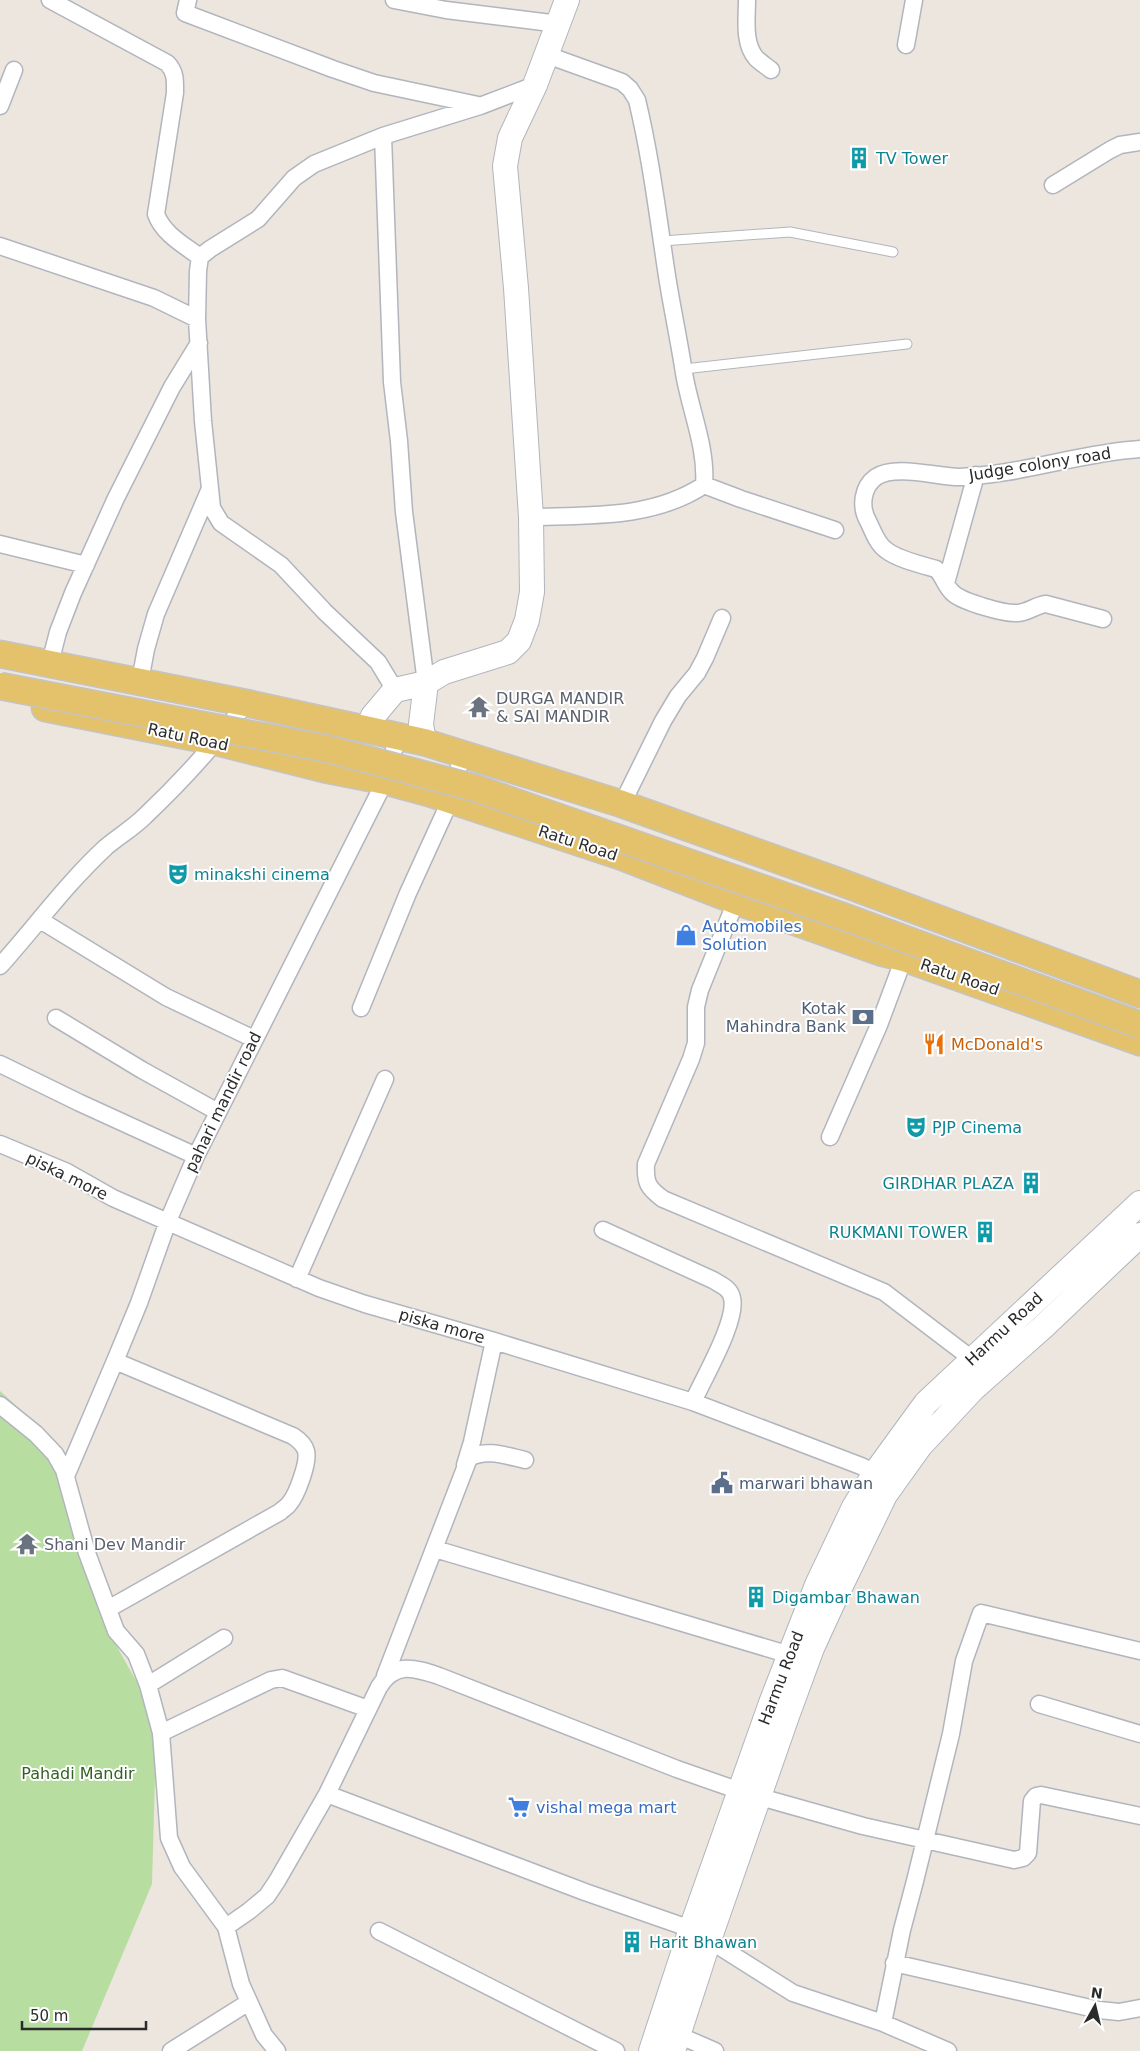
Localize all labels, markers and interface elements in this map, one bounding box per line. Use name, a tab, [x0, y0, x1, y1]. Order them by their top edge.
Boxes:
building icon: TV Tower	[846, 145, 872, 171]
place label: TV Tower	[875, 149, 949, 168]
street label: Judge colony road	[967, 443, 1112, 485]
place label: DURGA MANDIR & SAI MANDIR	[496, 689, 624, 726]
temple icon: DURGA MANDIR & SAI MANDIR	[466, 694, 492, 720]
street label: Ratu Road	[146, 719, 230, 755]
street label: Ratu Road	[536, 821, 620, 865]
theatre icon: minakshi cinema	[165, 861, 191, 887]
place label: minakshi cinema	[194, 865, 330, 884]
place label: Automobiles Solution	[702, 917, 802, 954]
shop icon: Automobiles Solution	[673, 922, 699, 948]
street label: Ratu Road	[918, 955, 1002, 999]
place label: Kotak Mahindra Bank	[726, 999, 847, 1036]
bank icon: Kotak Mahindra Bank	[850, 1004, 876, 1030]
street label: pahari mandir road	[181, 1029, 265, 1175]
restaurant icon: McDonald's	[921, 1031, 947, 1057]
place label: McDonald's	[951, 1035, 1043, 1054]
theatre icon: PJP Cinema	[903, 1114, 929, 1140]
place label: PJP Cinema	[932, 1118, 1022, 1137]
street label: piska more	[23, 1148, 111, 1204]
building icon: GIRDHAR PLAZA	[1018, 1170, 1044, 1196]
place label: GIRDHAR PLAZA	[882, 1174, 1014, 1193]
building icon: RUKMANI TOWER	[972, 1219, 998, 1245]
place label: RUKMANI TOWER	[829, 1223, 968, 1242]
street label: Harmu Road	[961, 1288, 1047, 1370]
street label: piska more	[397, 1305, 487, 1347]
public building icon: marwari bhawan	[709, 1470, 735, 1496]
place label: marwari bhawan	[739, 1474, 873, 1493]
temple icon: Shani Dev Mandir	[14, 1531, 40, 1557]
place label: Shani Dev Mandir	[44, 1535, 186, 1554]
building icon: Digambar Bhawan	[743, 1584, 769, 1610]
place label: Digambar Bhawan	[772, 1588, 920, 1607]
street label: Harmu Road	[754, 1628, 808, 1728]
park label: Pahadi Mandir	[21, 1764, 135, 1783]
supermarket icon: vishal mega mart	[506, 1794, 532, 1820]
place label: vishal mega mart	[536, 1798, 676, 1817]
building icon: Harit Bhawan	[619, 1929, 645, 1955]
place label: Harit Bhawan	[649, 1933, 757, 1952]
north arrow	[1070, 1981, 1120, 2031]
text: N	[1090, 1984, 1104, 2002]
scale bar	[22, 1998, 146, 2030]
text: 50 m	[30, 2007, 68, 2025]

